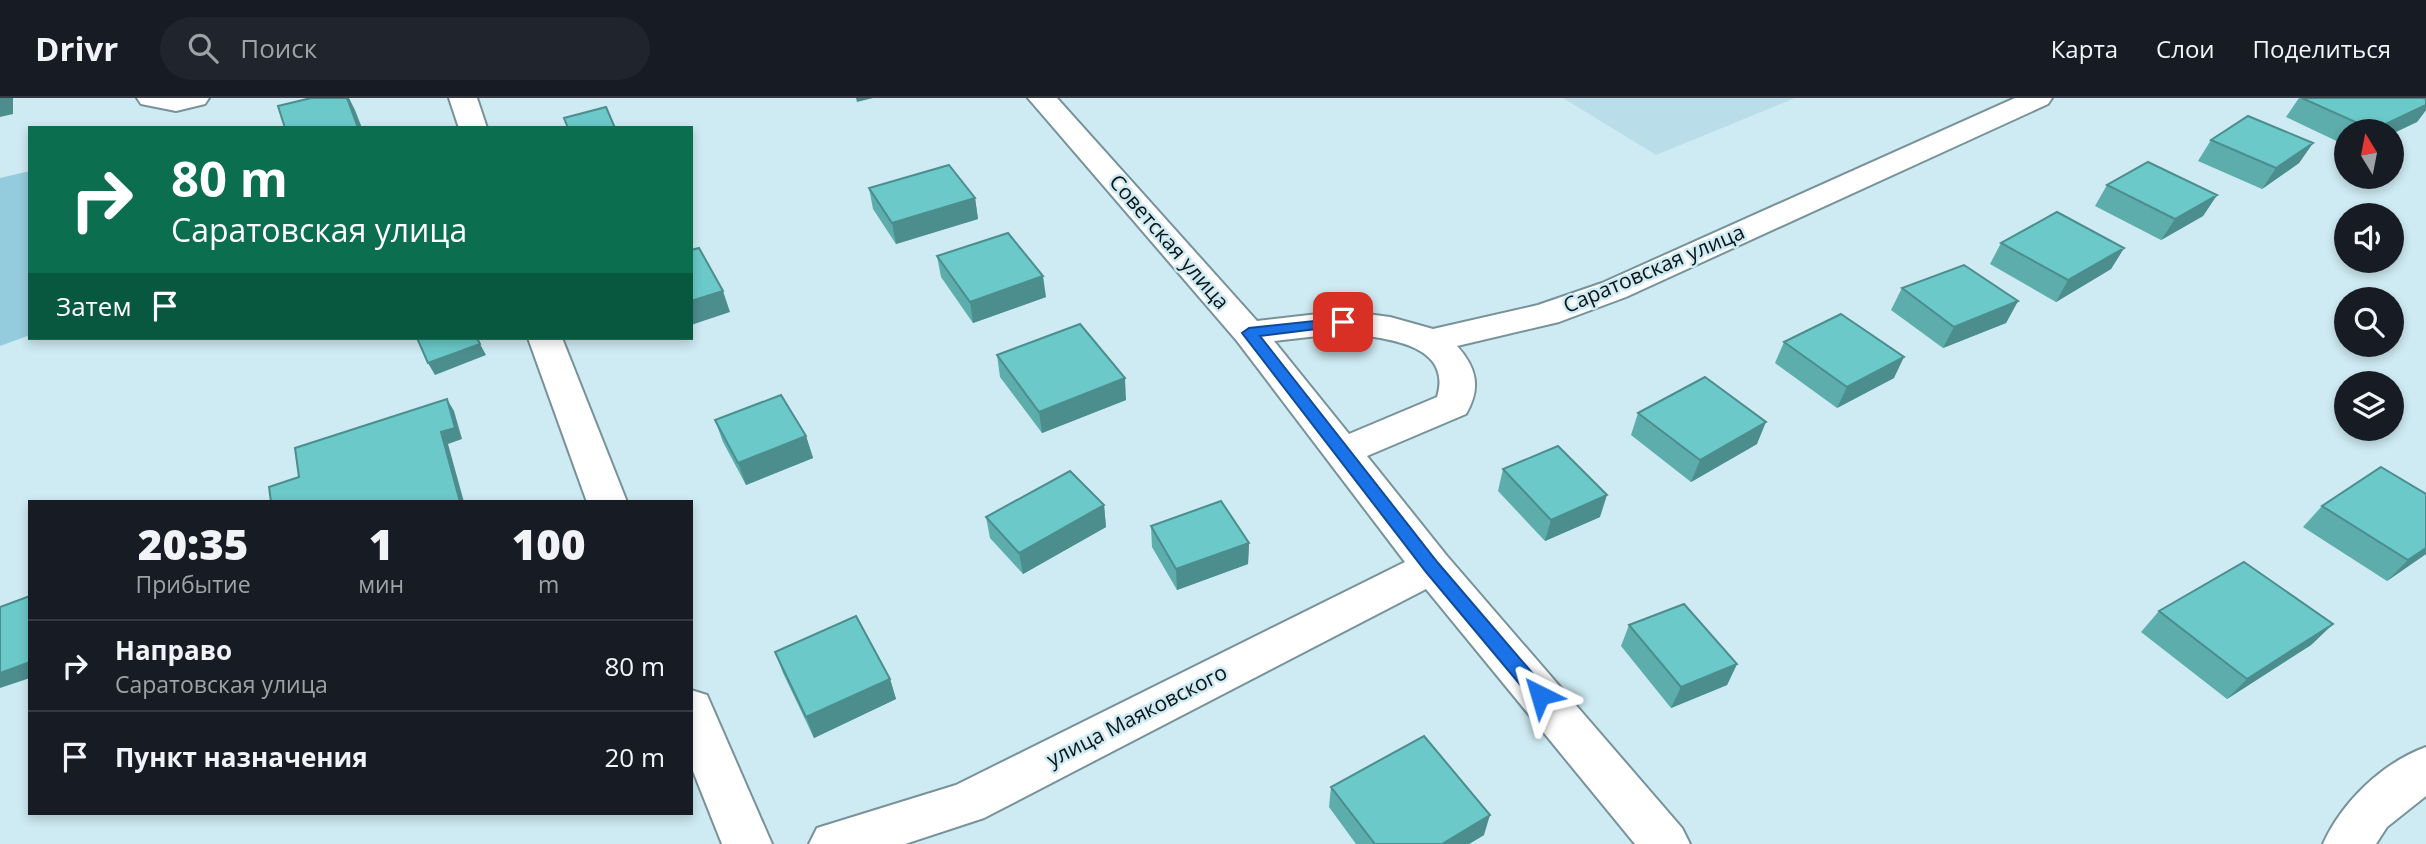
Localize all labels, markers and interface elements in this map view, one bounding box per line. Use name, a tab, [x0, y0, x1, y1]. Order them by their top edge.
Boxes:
search box	[160, 17, 650, 80]
text: Drivr	[35, 26, 118, 71]
icon: search	[184, 29, 222, 67]
text: Поиск	[240, 30, 317, 66]
text: Карта	[2051, 32, 2118, 65]
text: Слои	[2156, 32, 2215, 65]
text: Поделиться	[2253, 32, 2391, 65]
north arrow	[2334, 119, 2404, 189]
map controls	[2334, 119, 2404, 441]
text: 80 m	[171, 145, 288, 211]
icon: right	[56, 154, 147, 245]
street label: Советская улица	[1103, 168, 1236, 315]
button: sound	[2334, 203, 2404, 273]
text: Саратовская улица	[171, 208, 467, 251]
street label: Саратовская улица	[1559, 217, 1749, 319]
icon: arrive	[146, 287, 184, 325]
button: search	[2334, 287, 2404, 357]
text: Затем	[56, 288, 132, 324]
pin	[1313, 292, 1373, 352]
icon: arrive	[1324, 303, 1362, 341]
button: layers	[2334, 371, 2404, 441]
text: 20:35	[138, 515, 248, 572]
text: 1	[369, 515, 393, 572]
text: 100	[512, 515, 585, 572]
text: Прибытие	[135, 568, 251, 600]
text: мин	[358, 568, 404, 600]
text: m	[538, 568, 559, 600]
text: Направо	[115, 632, 232, 668]
icon: right	[56, 647, 94, 685]
text: 80 m	[604, 648, 665, 684]
street label: улица Маяковского	[1041, 657, 1232, 773]
position arrow	[1503, 658, 1577, 732]
text: Саратовская улица	[115, 668, 328, 700]
icon: arrive	[56, 738, 94, 776]
text: Пункт назначения	[115, 739, 368, 775]
text: 20 m	[604, 739, 665, 775]

